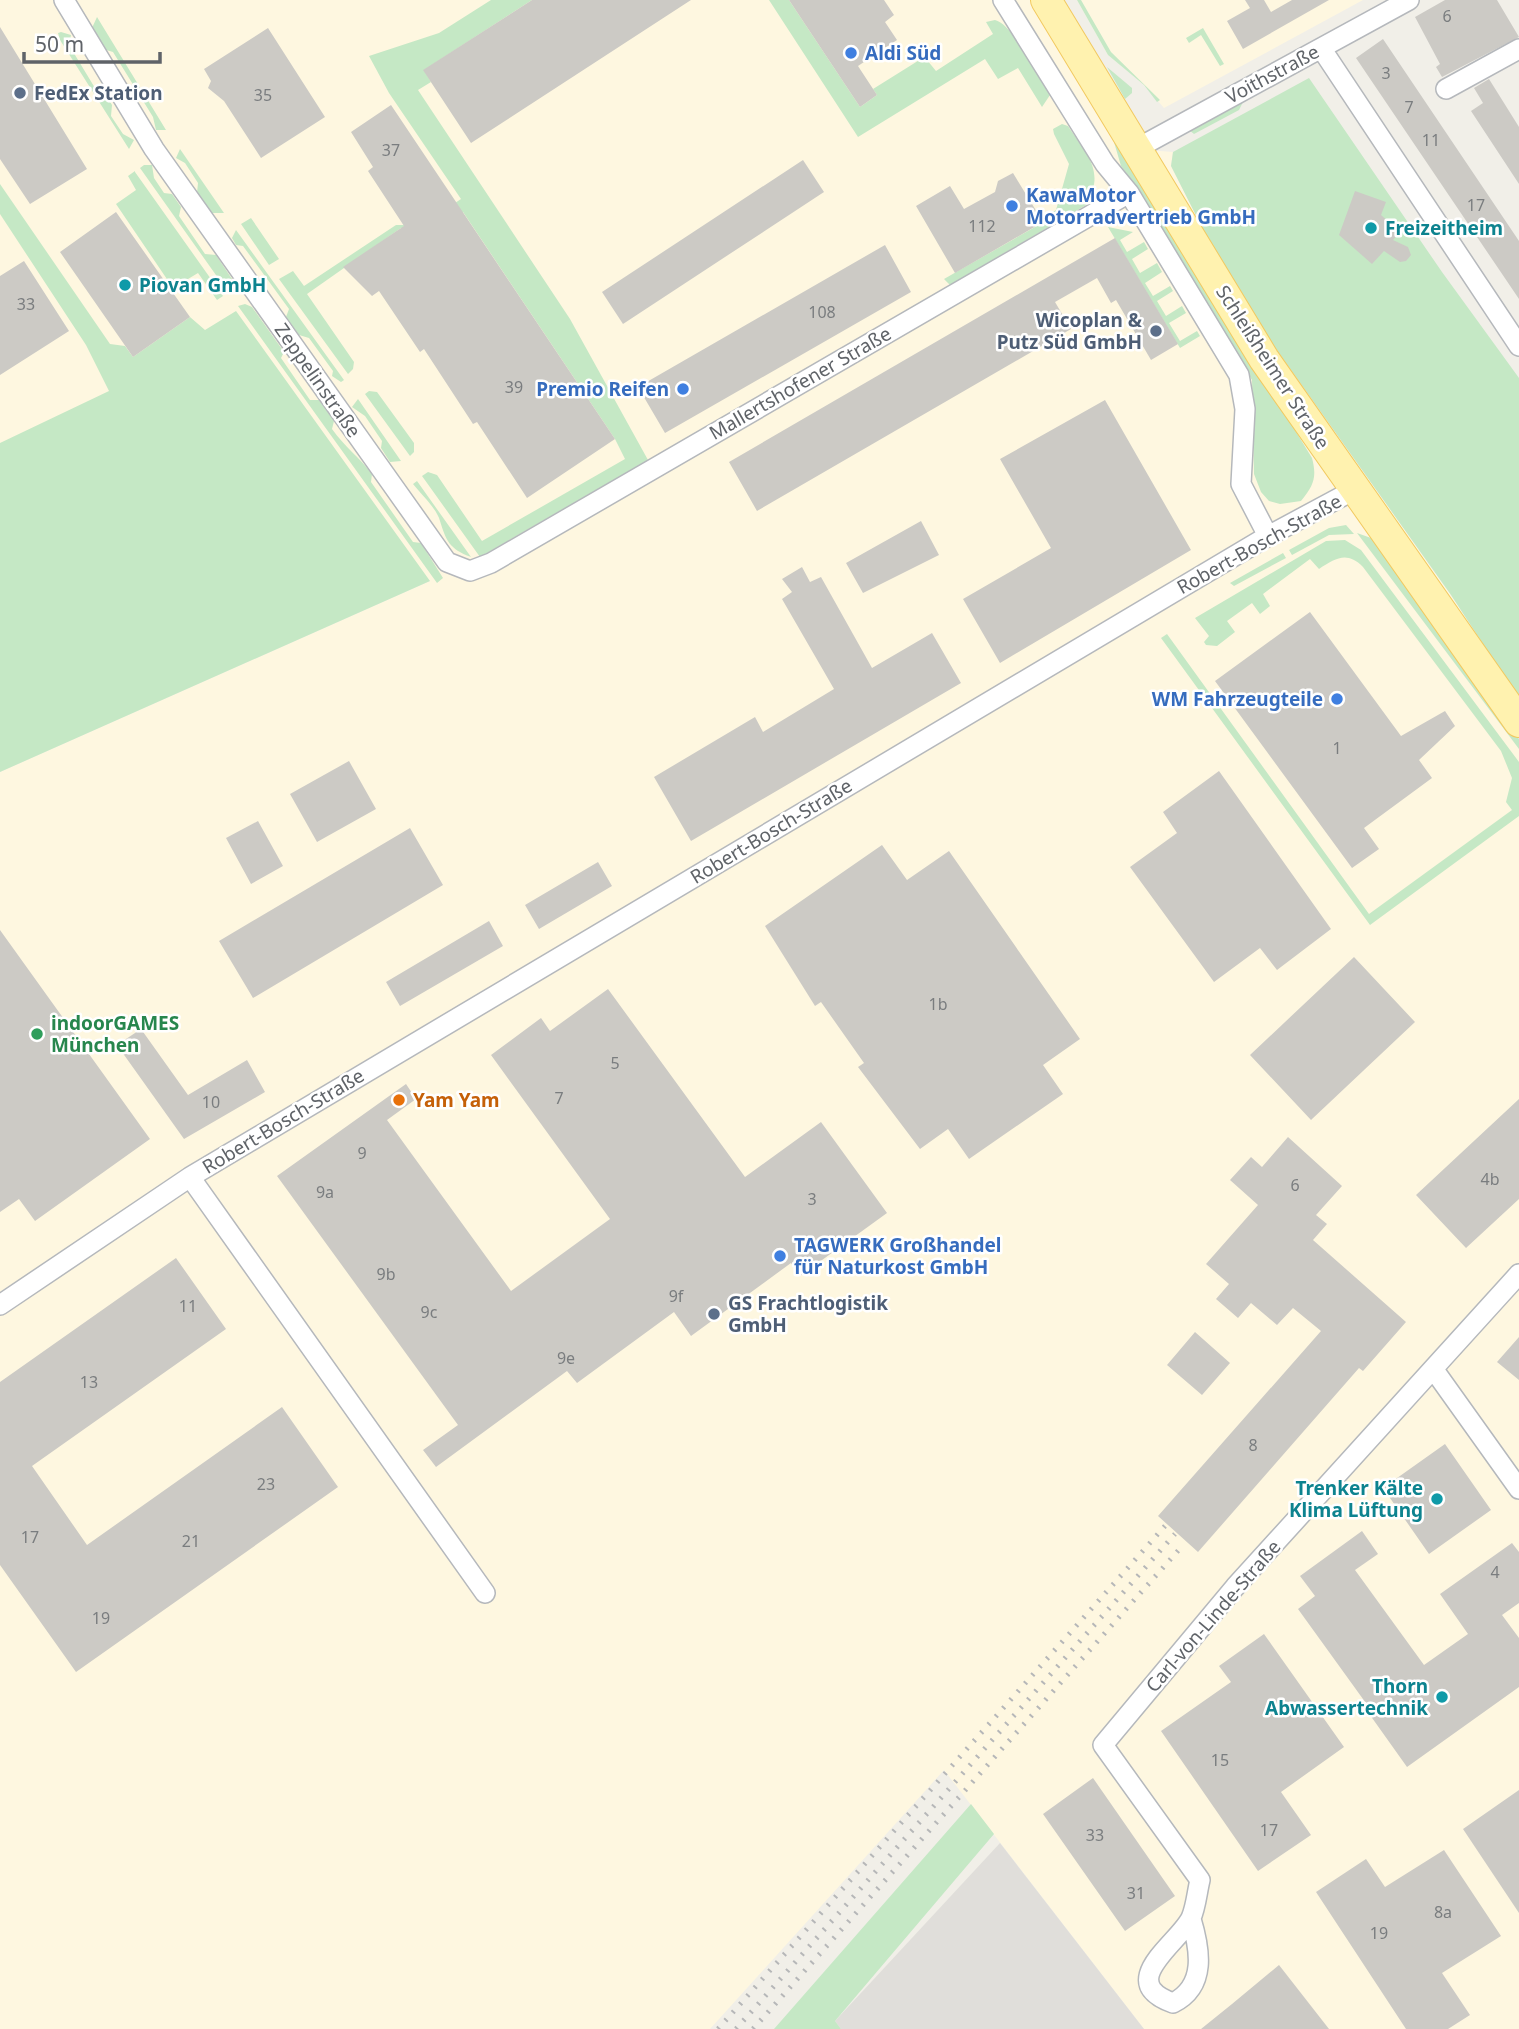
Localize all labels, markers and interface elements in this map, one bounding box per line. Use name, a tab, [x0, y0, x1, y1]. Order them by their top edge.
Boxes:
house number: 6	[1442, 5, 1452, 27]
scale bar	[24, 21, 161, 65]
text: 50 m	[35, 30, 84, 58]
street label: Voithstraße	[1221, 38, 1323, 110]
place label: Aldi Süd	[865, 40, 941, 66]
marker: Aldi Süd	[843, 45, 859, 61]
house number: 3	[1381, 62, 1391, 84]
place label: FedEx Station	[34, 80, 163, 106]
house number: 35	[254, 84, 272, 106]
marker: FedEx Station	[12, 85, 28, 101]
house number: 7	[1404, 96, 1414, 118]
house number: 11	[1422, 129, 1440, 151]
house number: 37	[382, 139, 400, 161]
place label: KawaMotor Motorradvertrieb GmbH	[1026, 182, 1256, 230]
house number: 17	[1467, 194, 1485, 216]
marker: KawaMotor Motorradvertrieb GmbH	[1004, 198, 1020, 214]
house number: 112	[968, 215, 996, 237]
place label: Freizeitheim	[1385, 215, 1503, 241]
marker: Freizeitheim	[1363, 220, 1379, 236]
place label: Piovan GmbH	[139, 272, 266, 298]
marker: Piovan GmbH	[117, 277, 133, 293]
street label: Schleißheimer Straße	[1210, 280, 1336, 454]
house number: 33	[17, 293, 35, 315]
house number: 108	[808, 301, 836, 323]
place label: Wicoplan & Putz Süd GmbH	[997, 307, 1143, 355]
street label: Zeppelinstraße	[269, 318, 367, 442]
street label: Mallertshofener Straße	[704, 320, 896, 446]
marker: Wicoplan & Putz Süd GmbH	[1148, 323, 1164, 339]
house number: 39	[505, 376, 523, 398]
place label: Premio Reifen	[536, 376, 669, 402]
marker: Premio Reifen	[675, 381, 691, 397]
street label: Robert-Bosch-Straße	[1172, 488, 1346, 600]
place label: WM Fahrzeugteile	[1152, 686, 1323, 712]
marker: WM Fahrzeugteile	[1329, 691, 1345, 707]
house number: 1	[1332, 737, 1342, 759]
street label: Robert-Bosch-Straße	[685, 772, 857, 890]
house number: 1b	[929, 993, 948, 1015]
place label: indoorGAMES München	[51, 1010, 179, 1058]
marker: indoorGAMES München	[29, 1026, 45, 1042]
house number: 5	[610, 1052, 620, 1074]
street label: Robert-Bosch-Straße	[197, 1062, 369, 1180]
place label: Yam Yam	[413, 1087, 500, 1113]
house number: 7	[554, 1087, 564, 1109]
house number: 10	[202, 1091, 220, 1113]
marker: Yam Yam	[391, 1092, 407, 1108]
house number: 9	[357, 1142, 367, 1164]
house number: 4b	[1481, 1168, 1500, 1190]
house number: 6	[1290, 1174, 1300, 1196]
house number: 9a	[316, 1181, 334, 1203]
house number: 3	[807, 1188, 817, 1210]
place label: TAGWERK Großhandel für Naturkost GmbH	[794, 1232, 1001, 1280]
marker: TAGWERK Großhandel für Naturkost GmbH	[772, 1248, 788, 1264]
house number: 9b	[377, 1263, 396, 1285]
house number: 9f	[669, 1285, 685, 1307]
place label: GS Frachtlogistik GmbH	[728, 1290, 888, 1338]
house number: 11	[179, 1295, 197, 1317]
house number: 9c	[421, 1301, 438, 1323]
marker: GS Frachtlogistik GmbH	[706, 1306, 722, 1322]
house number: 9e	[557, 1347, 575, 1369]
house number: 13	[80, 1371, 98, 1393]
house number: 8	[1248, 1434, 1258, 1456]
house number: 23	[257, 1473, 275, 1495]
place label: Trenker Kälte Klima Lüftung	[1289, 1475, 1423, 1523]
marker: Trenker Kälte Klima Lüftung	[1429, 1491, 1445, 1507]
house number: 17	[21, 1526, 39, 1548]
house number: 21	[182, 1530, 200, 1552]
street label: Carl-von-Linde-Straße	[1140, 1534, 1286, 1698]
house number: 4	[1490, 1561, 1500, 1583]
house number: 19	[92, 1607, 110, 1629]
place label: Thorn Abwassertechnik	[1265, 1673, 1428, 1721]
marker: Thorn Abwassertechnik	[1434, 1689, 1450, 1705]
house number: 15	[1211, 1749, 1229, 1771]
house number: 17	[1260, 1819, 1278, 1841]
house number: 33	[1086, 1824, 1104, 1846]
house number: 31	[1127, 1882, 1145, 1904]
house number: 8a	[1434, 1901, 1452, 1923]
house number: 19	[1370, 1922, 1388, 1944]

